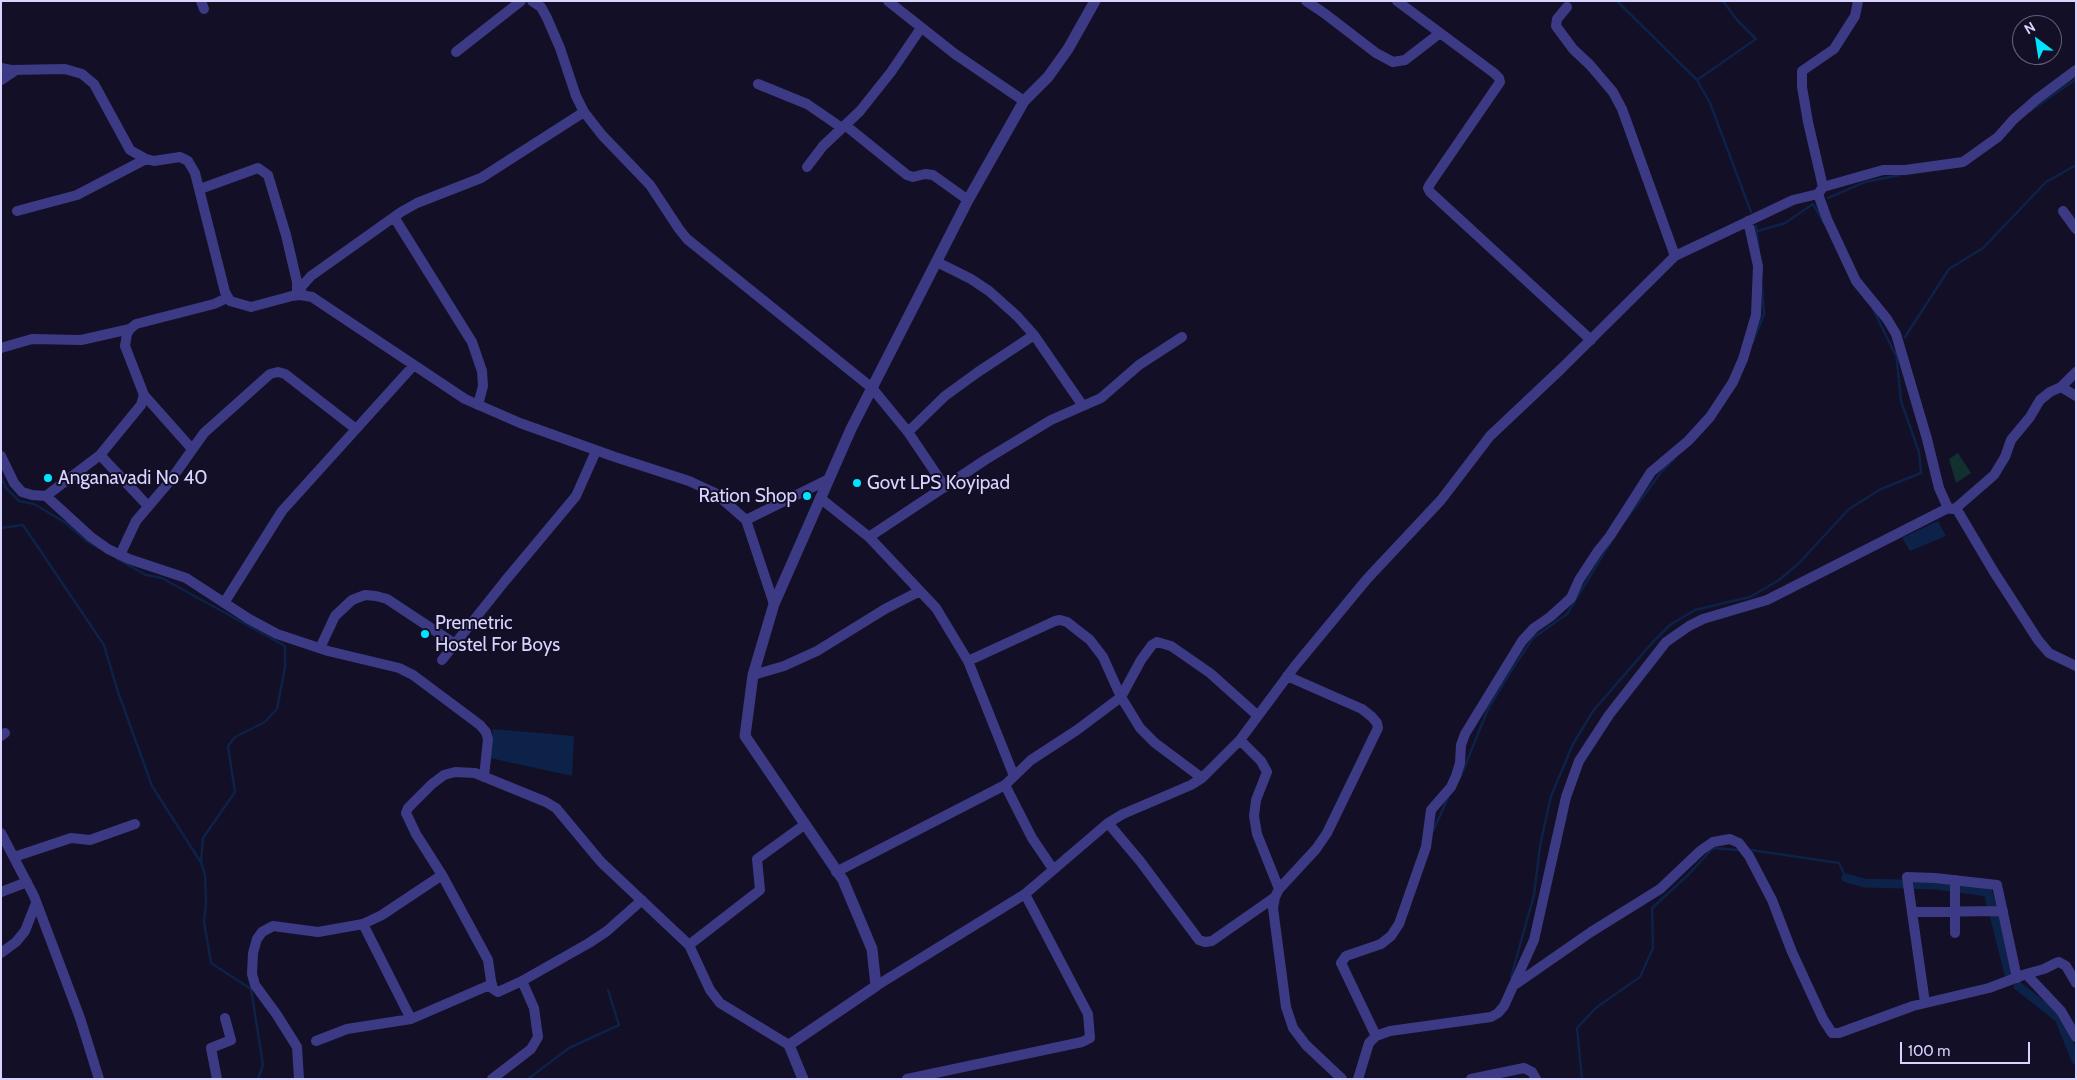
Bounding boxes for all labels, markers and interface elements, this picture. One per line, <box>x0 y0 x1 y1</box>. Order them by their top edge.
north arrow <box>2012 15 2062 65</box>
text: N <box>2021 18 2039 38</box>
place label: Anganavadi No 40 <box>58 467 208 489</box>
marker: Anganavadi No 40 <box>42 472 54 484</box>
place label: Govt LPS Koyipad <box>867 472 1010 494</box>
marker: Govt LPS Koyipad <box>851 477 863 489</box>
place label: Ration Shop <box>699 485 797 507</box>
marker: Ration Shop <box>801 490 813 502</box>
place label: Premetric Hostel For Boys <box>435 612 560 656</box>
marker: Premetric Hostel For Boys <box>419 628 431 640</box>
scale bar <box>1902 1032 2032 1064</box>
text: 100 m <box>1908 1042 1950 1060</box>

